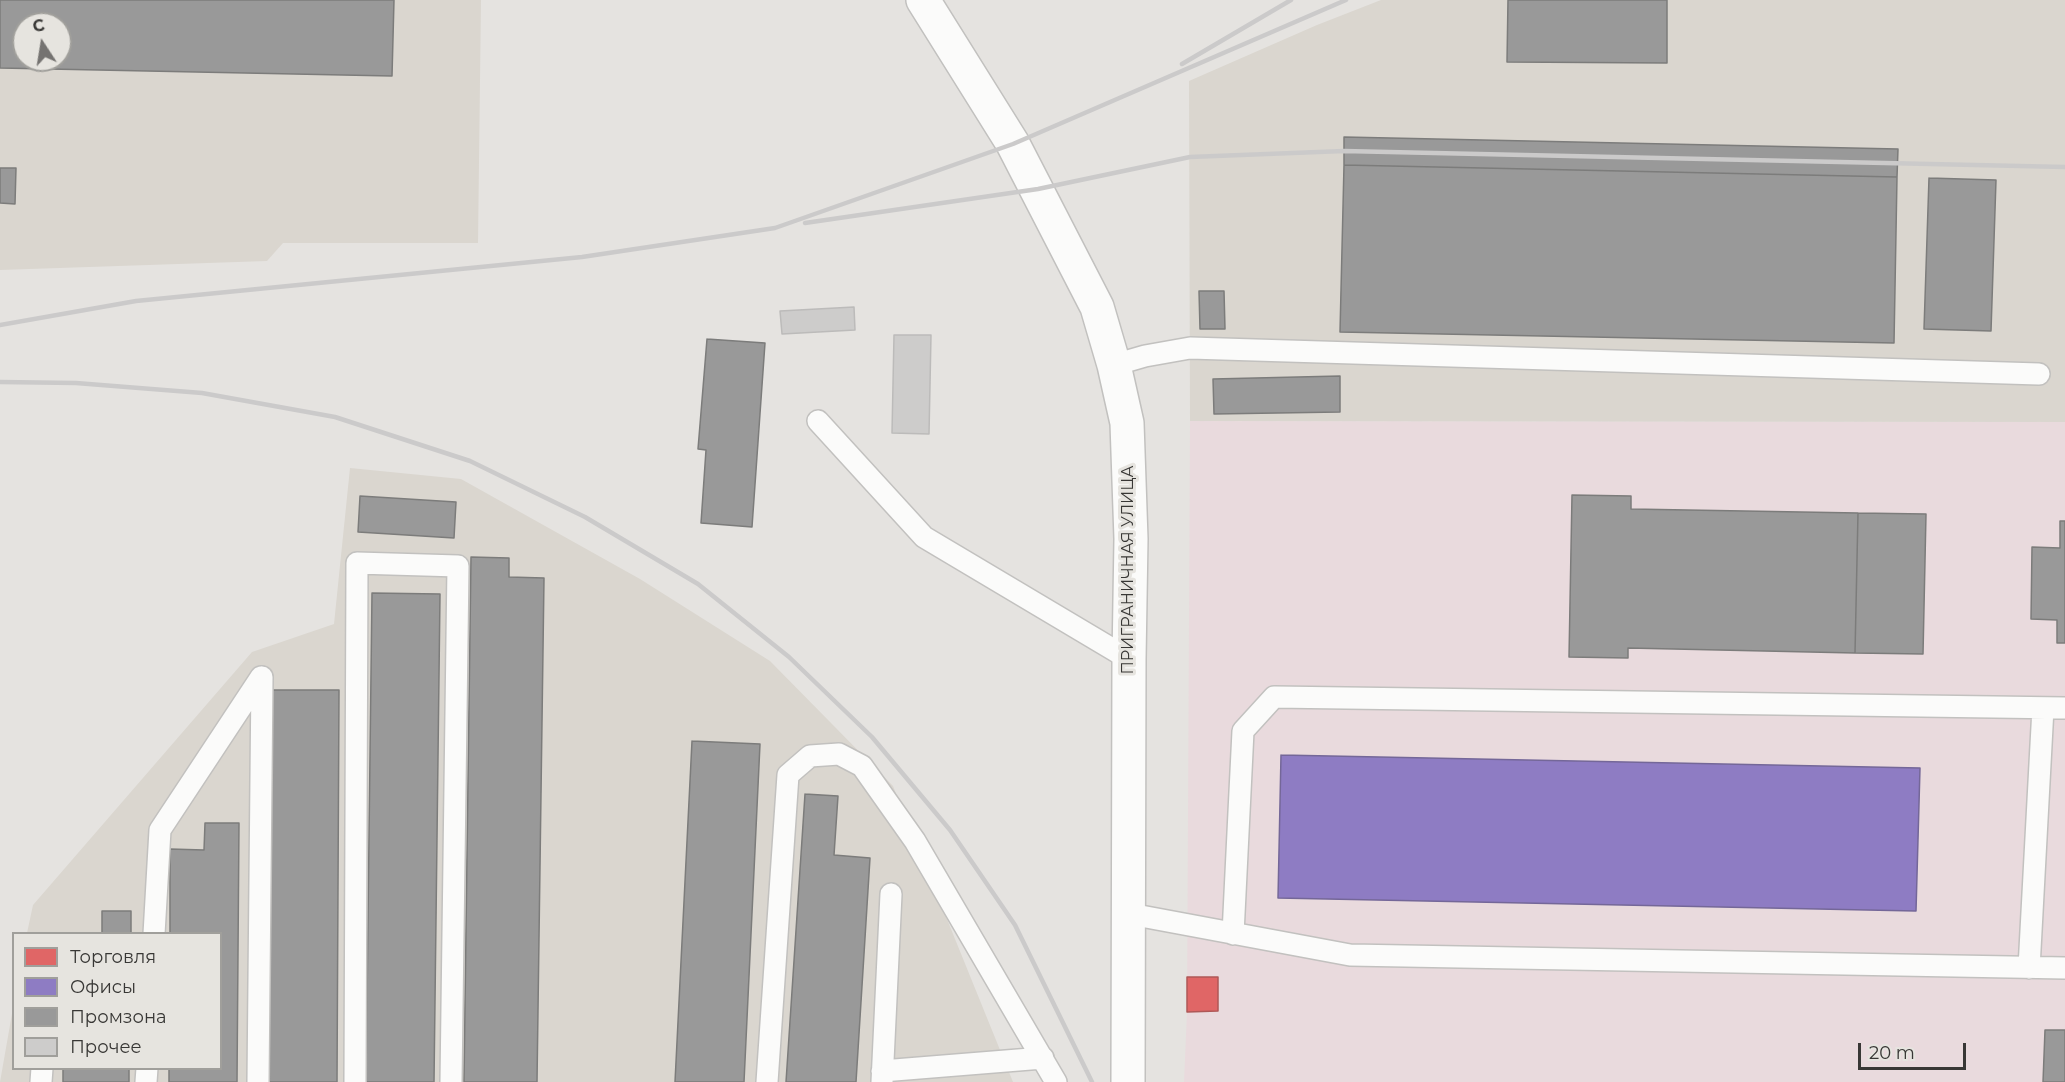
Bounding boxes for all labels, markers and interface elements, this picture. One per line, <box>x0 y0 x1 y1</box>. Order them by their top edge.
north arrow <box>12 12 72 72</box>
text: С <box>31 15 46 36</box>
street label: ПРИГРАНИЧНАЯ УЛИЦА <box>1118 466 1138 674</box>
legend <box>12 932 222 1070</box>
text: Торговля <box>70 946 156 968</box>
text: Офисы <box>70 976 136 998</box>
text: Промзона <box>70 1006 167 1028</box>
scale bar <box>1861 1031 1969 1069</box>
text: Прочее <box>70 1036 142 1058</box>
text: 20 m <box>1869 1042 1915 1064</box>

